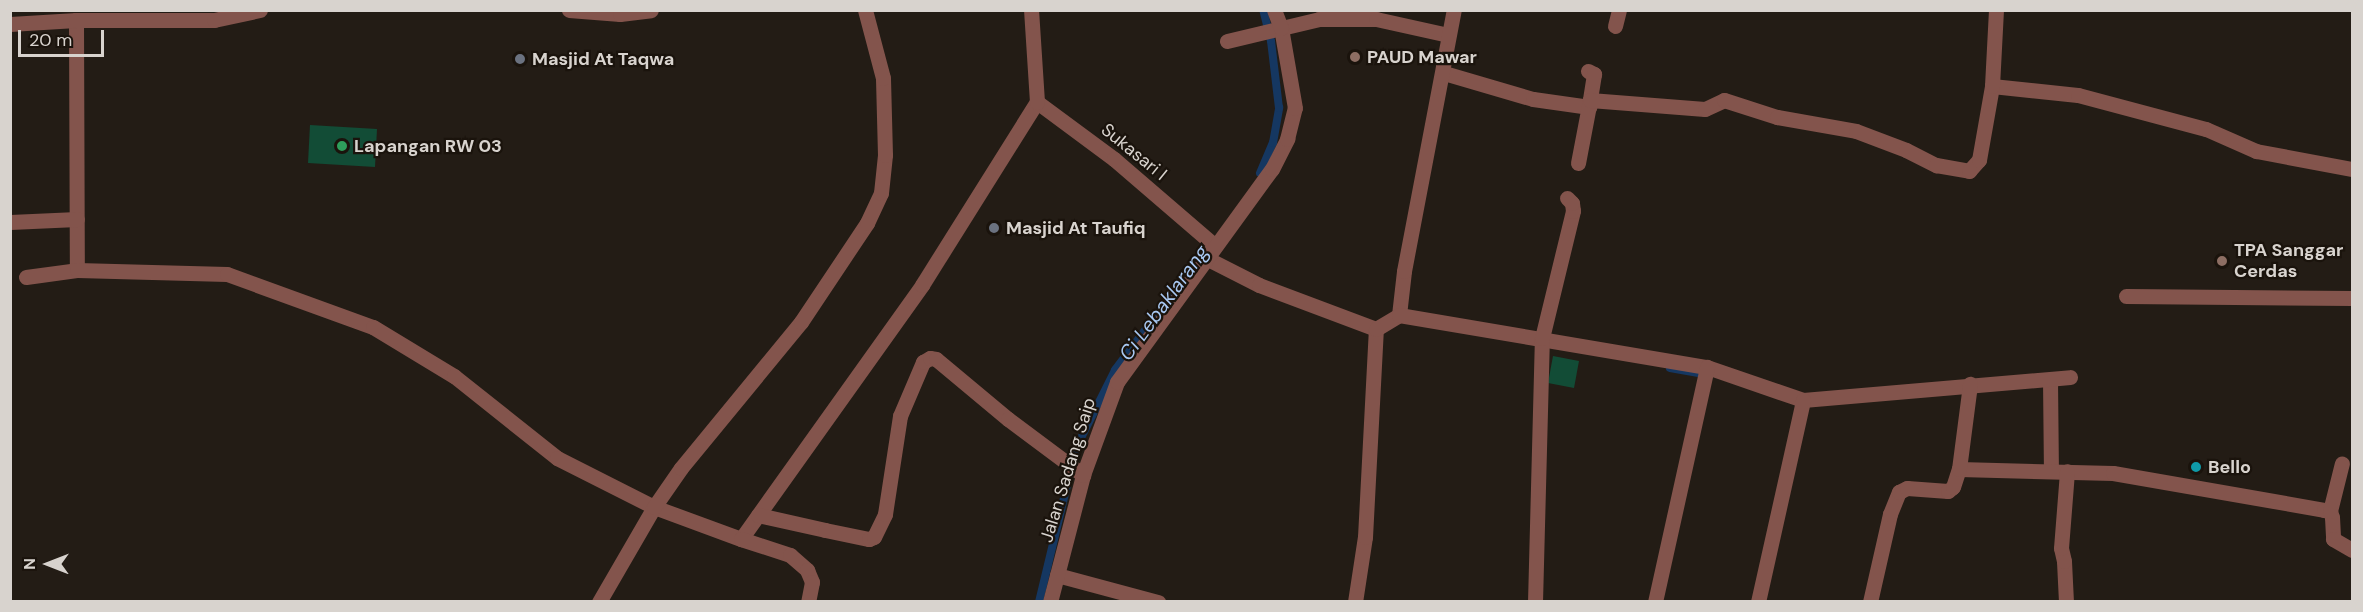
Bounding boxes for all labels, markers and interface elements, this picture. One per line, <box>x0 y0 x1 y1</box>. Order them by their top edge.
scale bar <box>21 18 106 56</box>
text: 20 m <box>29 28 72 52</box>
place label: PAUD Mawar <box>1367 46 1477 68</box>
place label: Masjid At Taqwa <box>532 48 674 70</box>
marker: PAUD Mawar <box>1348 50 1362 64</box>
marker: Masjid At Taqwa <box>513 52 527 66</box>
street label: Sukasari I <box>1097 119 1171 185</box>
place label: Lapangan RW 03 <box>354 135 502 157</box>
marker: Lapangan RW 03 <box>335 139 349 153</box>
place label: Masjid At Taufiq <box>1006 217 1145 239</box>
marker: Masjid At Taufiq <box>987 221 1001 235</box>
place label: TPA Sanggar Cerdas <box>2234 240 2343 282</box>
water label: Ci Lebaklarang <box>1114 241 1214 365</box>
marker: TPA Sanggar Cerdas <box>2215 254 2229 268</box>
street label: Jalan Sadang Saip <box>1036 395 1100 545</box>
place label: Bello <box>2208 456 2251 478</box>
marker: Bello <box>2189 460 2203 474</box>
north arrow <box>18 534 78 594</box>
text: N <box>19 558 40 570</box>

